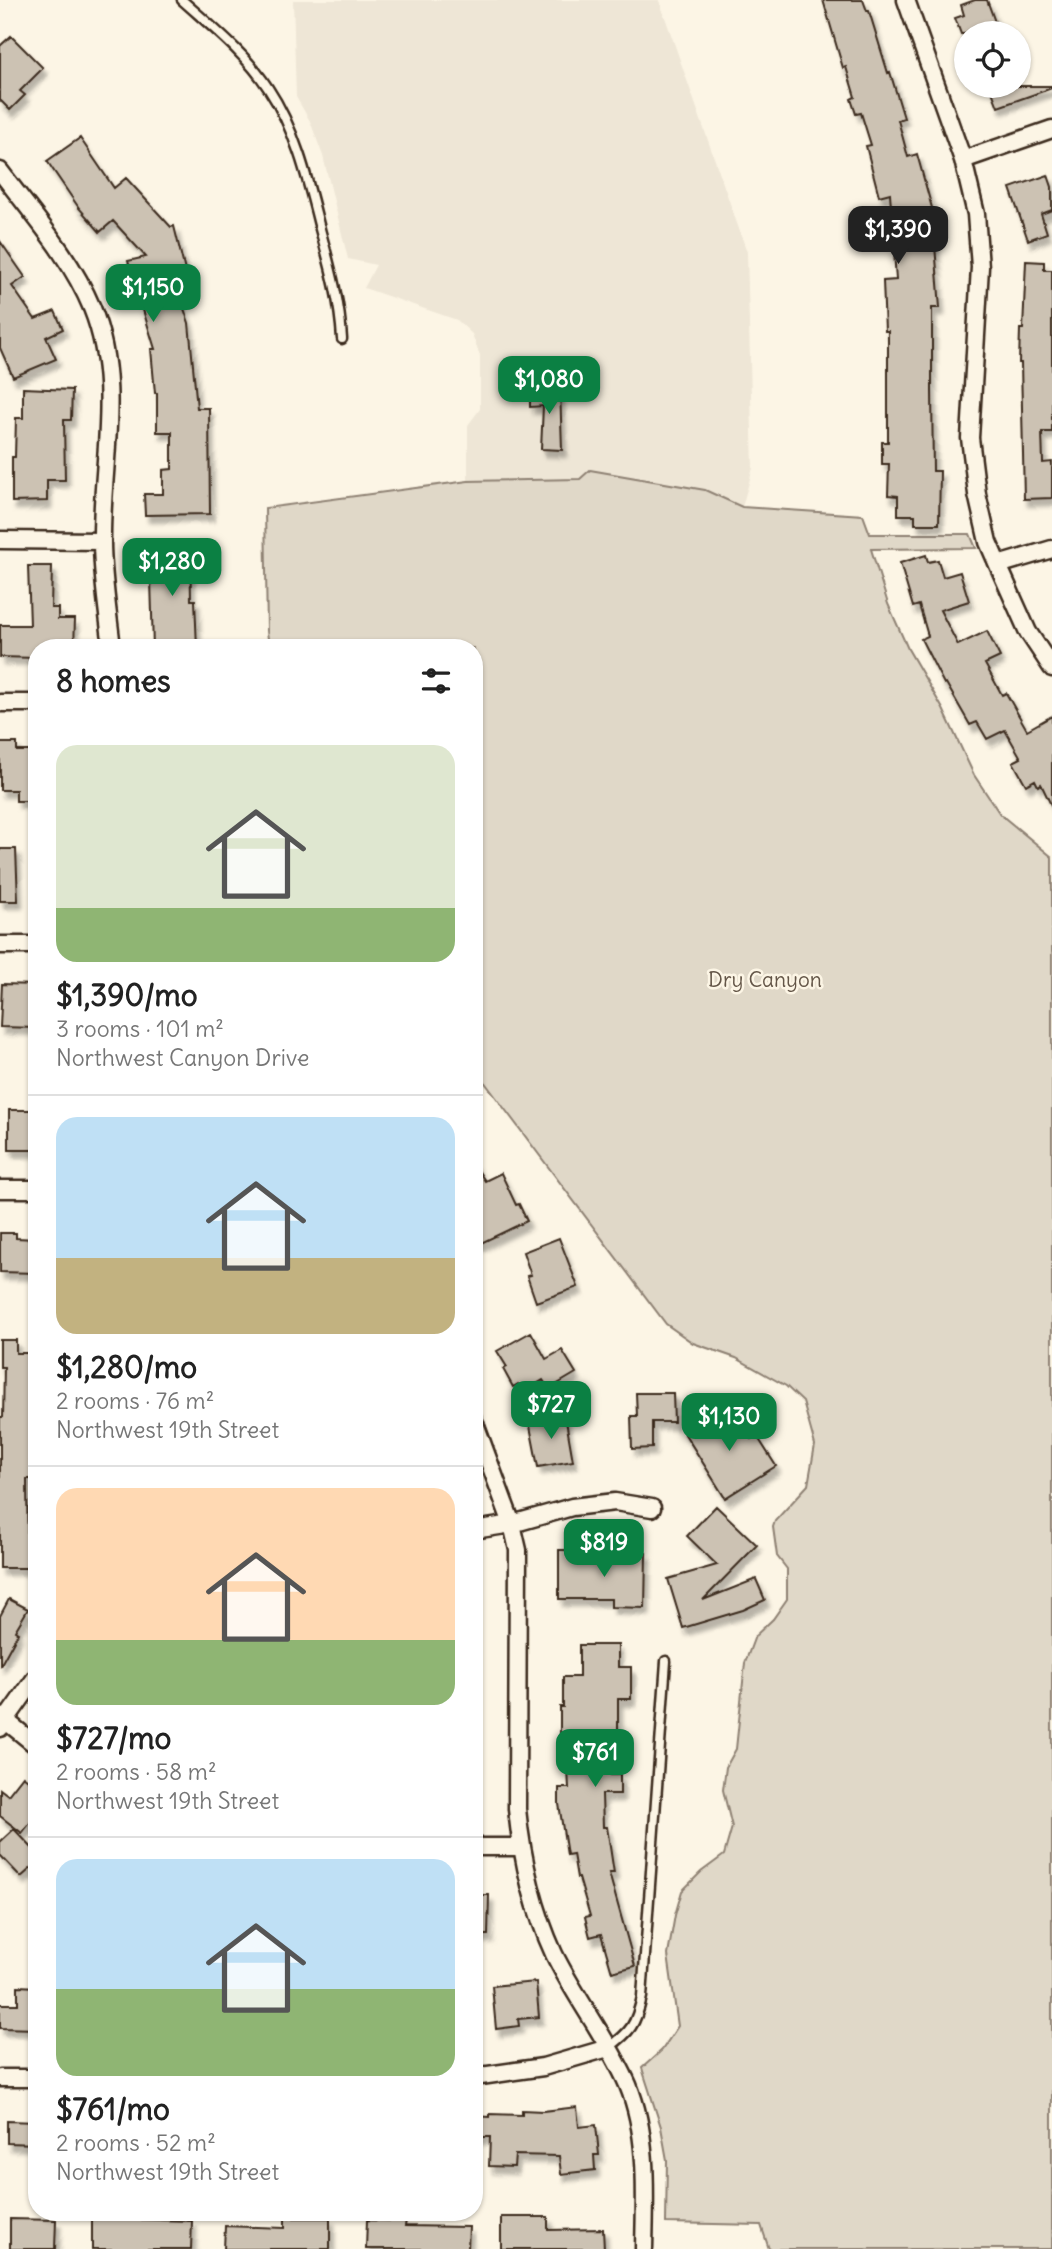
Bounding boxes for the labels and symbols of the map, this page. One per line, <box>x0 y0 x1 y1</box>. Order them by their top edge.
pin: $1,390 <box>841 206 955 266</box>
pin: $1,150 <box>96 264 210 324</box>
pin: $1,080 <box>492 356 606 416</box>
pin: $1,280 <box>115 538 229 598</box>
park label: Dry Canyon <box>708 966 822 993</box>
pin: $727 <box>510 1382 592 1441</box>
pin: $1,130 <box>672 1394 786 1453</box>
pin: $819 <box>563 1520 645 1579</box>
pin: $761 <box>554 1730 636 1789</box>

